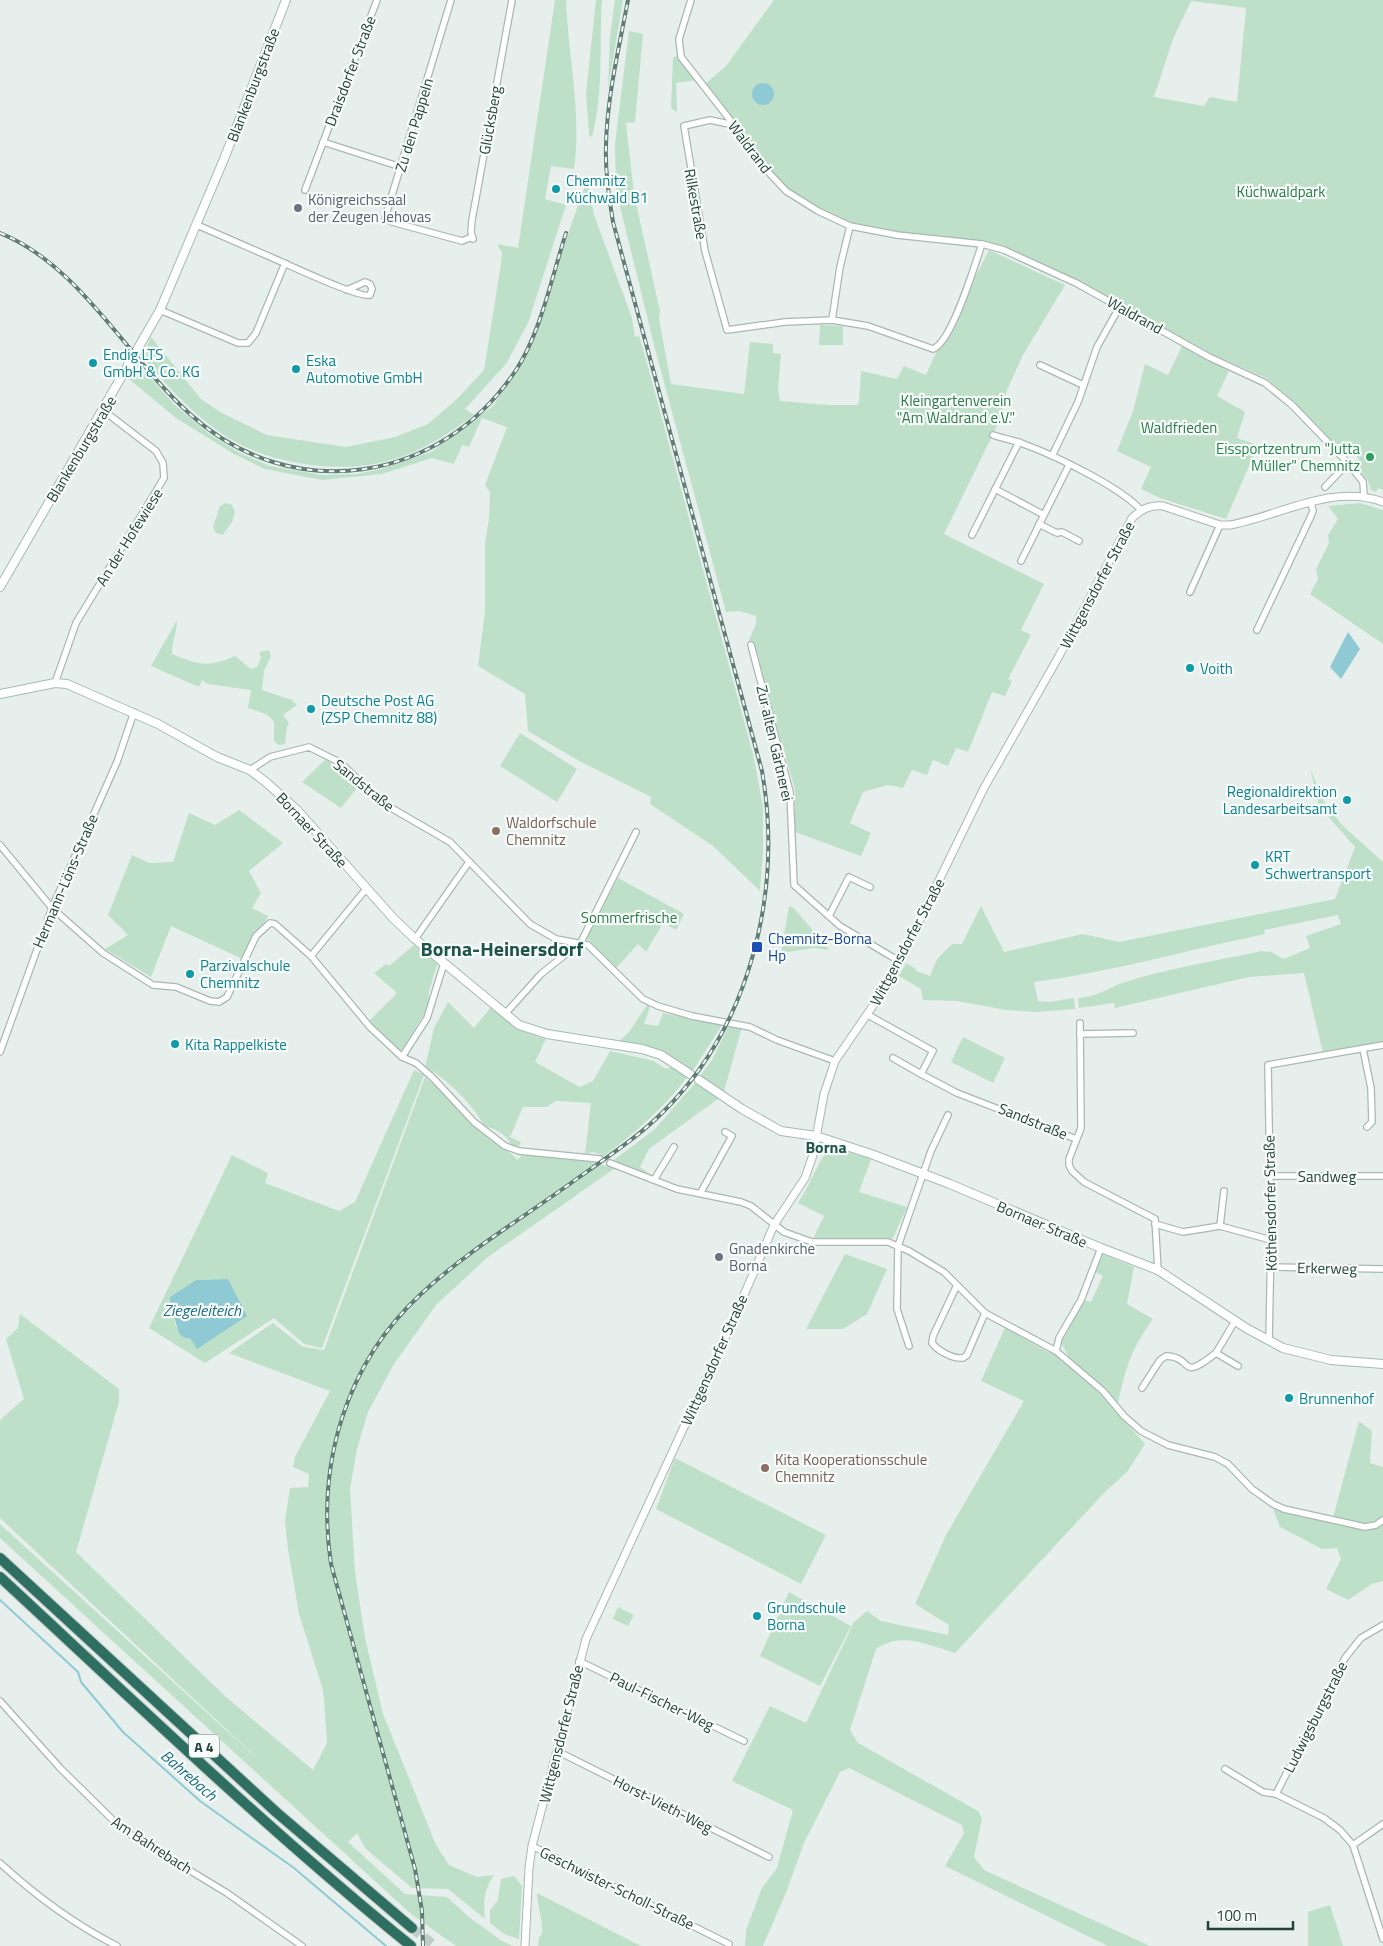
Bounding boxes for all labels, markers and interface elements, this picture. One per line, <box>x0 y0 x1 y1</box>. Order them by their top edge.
street label: Draisdorfer Straße <box>318 12 382 130</box>
street label: Blankenburgstraße <box>221 25 285 145</box>
street label: Zu den Pappeln <box>389 75 439 175</box>
street label: Glücksberg <box>473 83 507 156</box>
street label: Waldrand <box>723 116 777 178</box>
street label: Rilkestraße <box>678 167 714 241</box>
place label: Chemnitz Küchwald B1 <box>566 169 648 209</box>
park label: Küchwaldpark <box>1237 180 1325 203</box>
marker: Chemnitz Küchwald B1 <box>550 183 562 195</box>
place label: Königreichssaal der Zeugen Jehovas <box>308 188 431 228</box>
marker: Königreichssaal der Zeugen Jehovas <box>292 202 304 214</box>
street label: Waldrand <box>1103 290 1167 340</box>
place label: Endig LTS GmbH & Co. KG <box>103 343 200 383</box>
place label: Eska Automotive GmbH <box>306 349 423 389</box>
marker: Endig LTS GmbH & Co. KG <box>87 357 99 369</box>
marker: Eska Automotive GmbH <box>290 363 302 375</box>
park label: Kleingartenverein "Am Waldrand e.V." <box>897 389 1015 429</box>
street label: Blankenburgstraße <box>40 391 122 507</box>
park label: Waldfrieden <box>1141 416 1217 439</box>
place label: Eissportzentrum "Jutta Müller" Chemnitz <box>1216 437 1360 477</box>
marker: Eissportzentrum "Jutta Müller" Chemnitz <box>1364 451 1376 463</box>
street label: An der Hofewiese <box>90 484 168 590</box>
street label: Wittgensdorfer Straße <box>1054 517 1140 653</box>
place label: Voith <box>1200 657 1233 680</box>
marker: Voith <box>1184 662 1196 674</box>
street label: Zur alten Gärtnerei <box>750 683 800 803</box>
place label: Deutsche Post AG (ZSP Chemnitz 88) <box>321 689 437 729</box>
marker: Deutsche Post AG (ZSP Chemnitz 88) <box>305 703 317 715</box>
street label: Sandstraße <box>328 753 400 817</box>
place label: Regionaldirektion Landesarbeitsamt <box>1223 780 1338 820</box>
street label: Bornaer Straße <box>271 787 353 873</box>
marker: Regionaldirektion Landesarbeitsamt <box>1341 794 1353 806</box>
street label: Hermann-Löns-Straße <box>26 810 104 952</box>
place label: Waldorfschule Chemnitz <box>506 811 597 851</box>
marker: Waldorfschule Chemnitz <box>490 825 502 837</box>
place label: KRT Schwertransport <box>1265 845 1372 885</box>
marker: KRT Schwertransport <box>1249 859 1261 871</box>
street label: Wittgensdorfer Straße <box>864 874 950 1010</box>
park label: Sommerfrische <box>581 906 677 929</box>
place label: Chemnitz-Borna Hp <box>768 927 872 967</box>
district label: Borna-Heinersdorf <box>421 933 583 964</box>
marker: Chemnitz-Borna Hp <box>750 940 764 954</box>
place label: Parzivalschule Chemnitz <box>200 954 290 994</box>
marker: Parzivalschule Chemnitz <box>184 968 196 980</box>
place label: Kita Rappelkiste <box>185 1033 287 1056</box>
marker: Kita Rappelkiste <box>169 1038 181 1050</box>
street label: Sandstraße <box>995 1097 1071 1145</box>
district label: Borna <box>805 1135 847 1159</box>
street label: Köthensdorfer Straße <box>1257 1135 1283 1271</box>
street label: Sandweg <box>1298 1165 1356 1188</box>
street label: Bornaer Straße <box>993 1195 1091 1253</box>
place label: Gnadenkirche Borna <box>729 1237 815 1277</box>
marker: Gnadenkirche Borna <box>713 1251 725 1263</box>
street label: Erkerweg <box>1297 1256 1357 1280</box>
street label: Wittgensdorfer Straße <box>675 1291 753 1429</box>
water label: Ziegeleiteich <box>163 1298 242 1322</box>
place label: Brunnenhof <box>1299 1387 1374 1410</box>
marker: Brunnenhof <box>1283 1392 1295 1404</box>
place label: Kita Kooperationsschule Chemnitz <box>775 1448 927 1488</box>
marker: Kita Kooperationsschule Chemnitz <box>759 1462 771 1474</box>
place label: Grundschule Borna <box>767 1596 846 1636</box>
marker: Grundschule Borna <box>751 1610 763 1622</box>
street label: Ludwigsburgstraße <box>1277 1657 1353 1777</box>
street label: Wittgensdorfer Straße <box>533 1663 589 1805</box>
street label: Paul-Fischer-Weg <box>606 1666 718 1736</box>
road number: A 4 <box>189 1734 219 1758</box>
water label: Bahrebach <box>156 1744 223 1807</box>
street label: Horst-Vieth-Weg <box>609 1769 717 1839</box>
street label: Am Bahrebach <box>107 1810 197 1880</box>
street label: Geschwister-Scholl-Straße <box>536 1841 698 1935</box>
scale bar <box>1208 1898 1293 1930</box>
text: 100 m <box>1216 1904 1257 1927</box>

